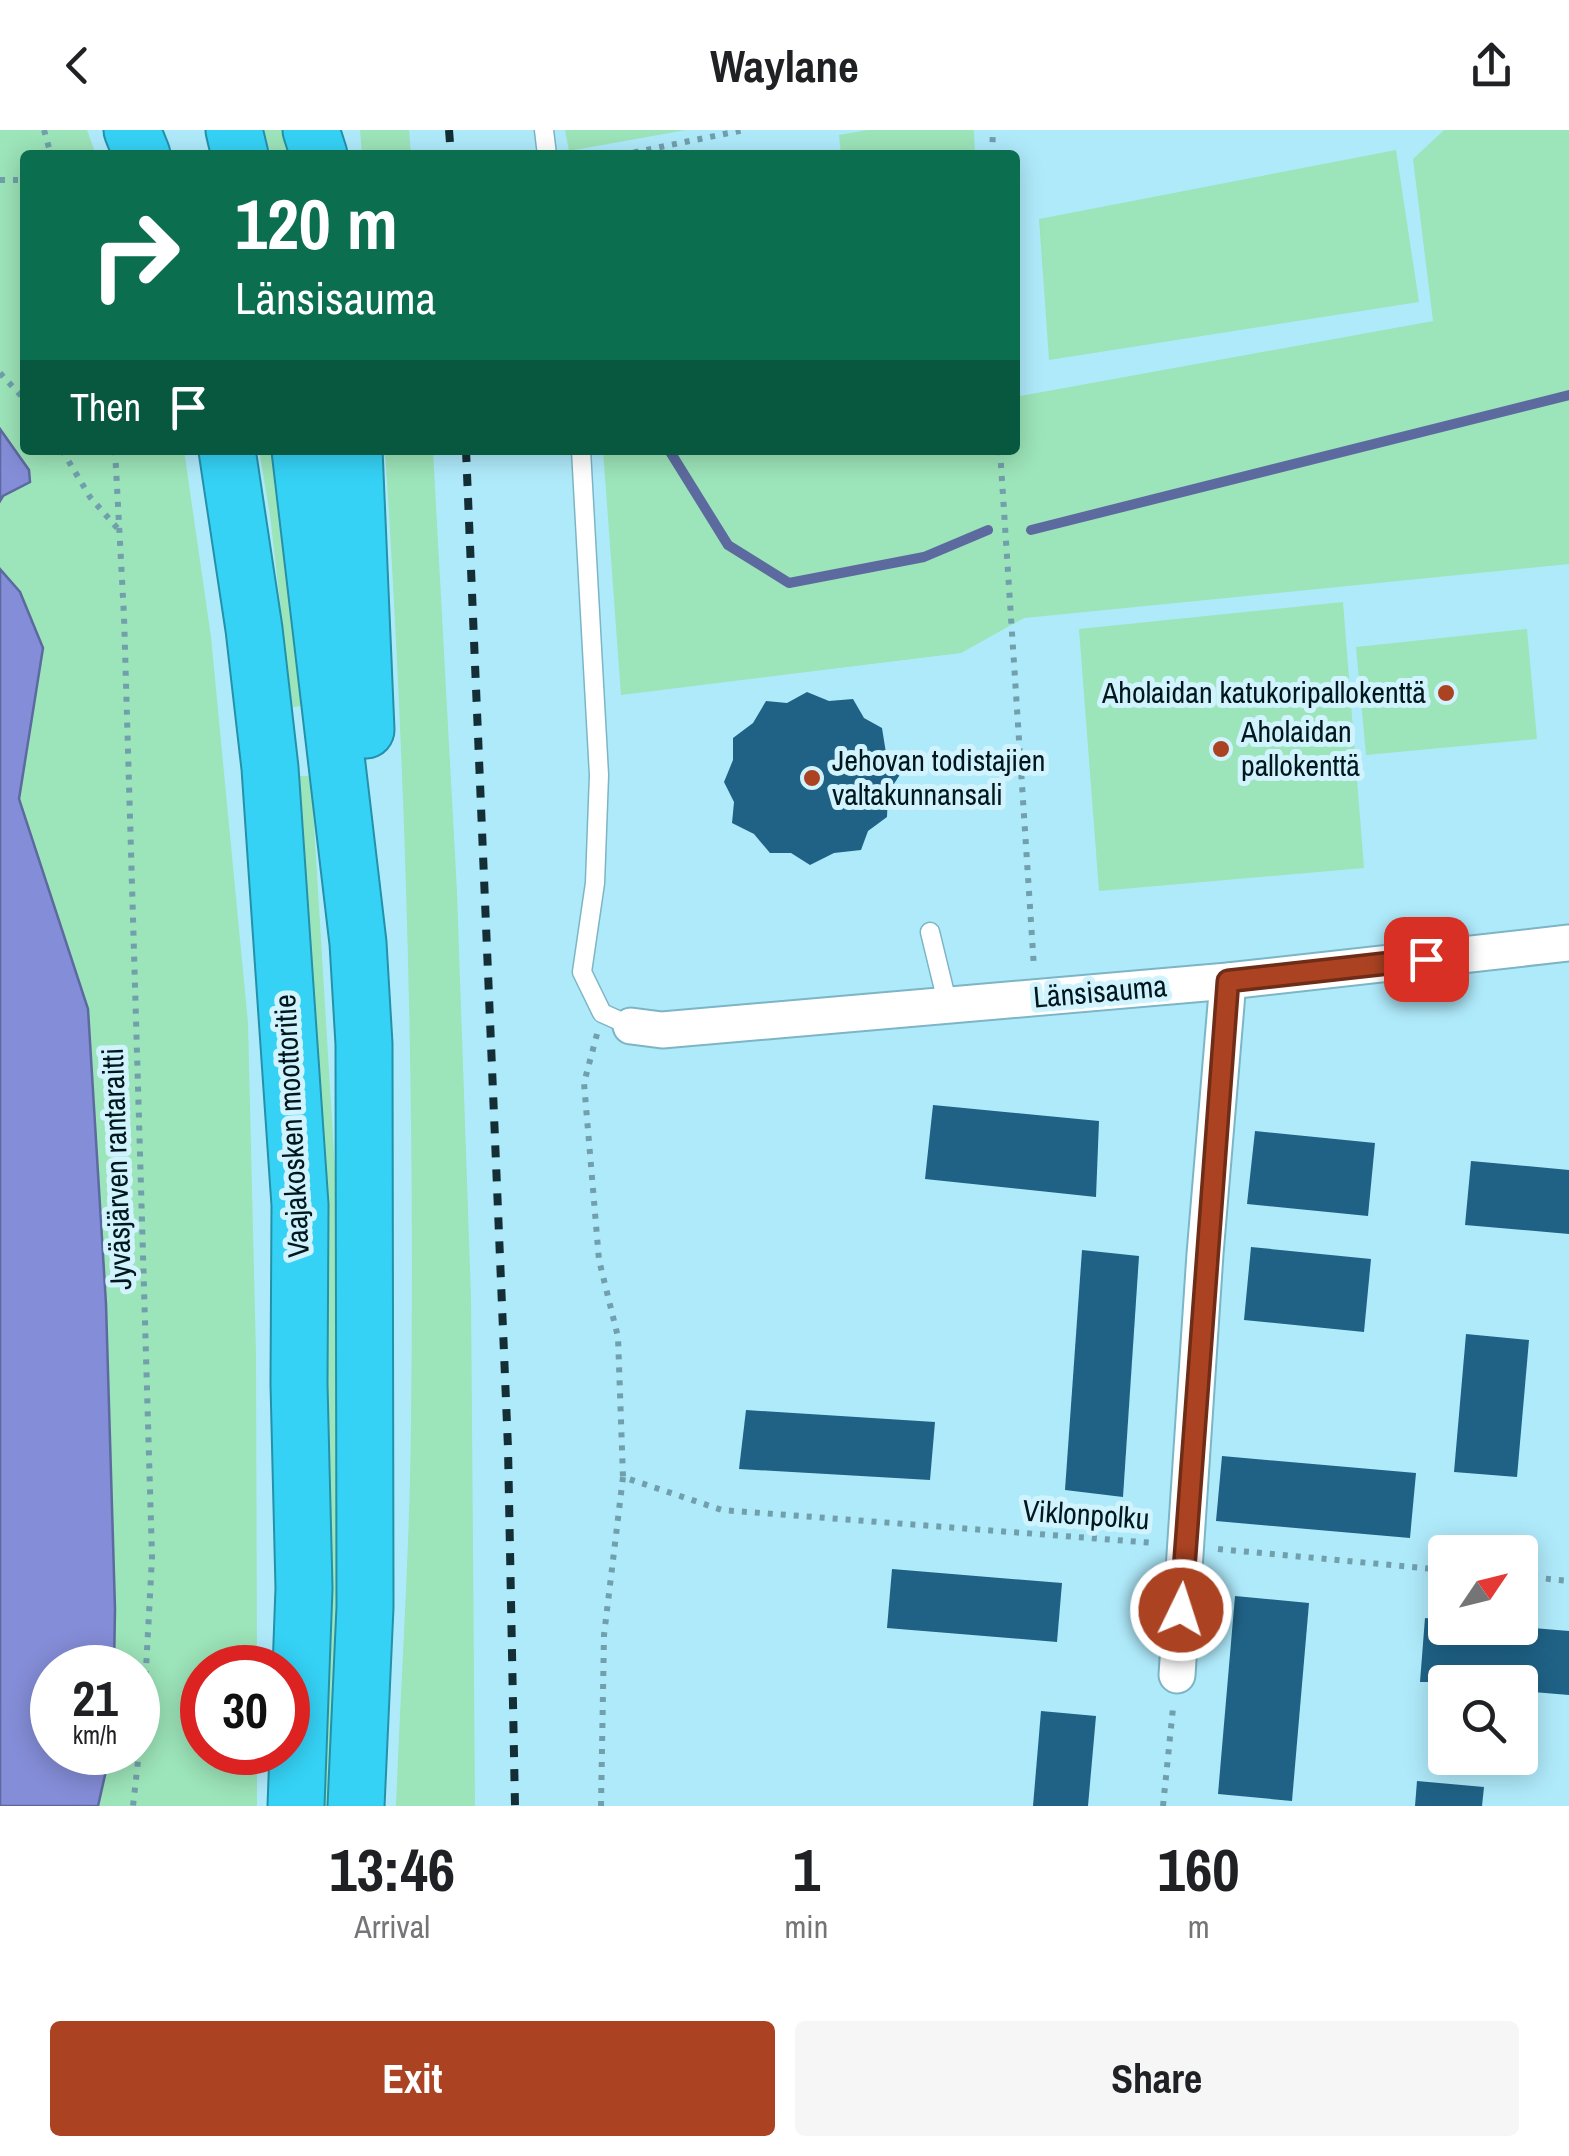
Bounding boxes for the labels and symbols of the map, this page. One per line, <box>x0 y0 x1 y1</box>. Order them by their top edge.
place label: Aholaidan katukoripallokenttä <box>1101 672 1426 712</box>
marker: Aholaidan katukoripallokenttä <box>1435 682 1457 704</box>
place label: Aholaidan pallokenttä <box>1240 711 1360 785</box>
marker: Aholaidan pallokenttä <box>1210 738 1232 760</box>
place label: Jehovan todistajien valtakunnansali <box>832 740 1045 814</box>
marker: Jehovan todistajien valtakunnansali <box>801 767 823 789</box>
pin <box>1384 917 1469 1002</box>
street label: Länsisauma <box>1031 965 1169 1017</box>
street label: Vaajakosken moottoritie <box>264 993 318 1259</box>
street label: Jyväsjärven rantaraitti <box>92 1047 140 1291</box>
street label: Viklonpolku <box>1021 1490 1151 1538</box>
north arrow <box>1428 1535 1538 1645</box>
position arrow <box>1129 1558 1233 1662</box>
speed limit sign: 30 <box>180 1645 310 1775</box>

